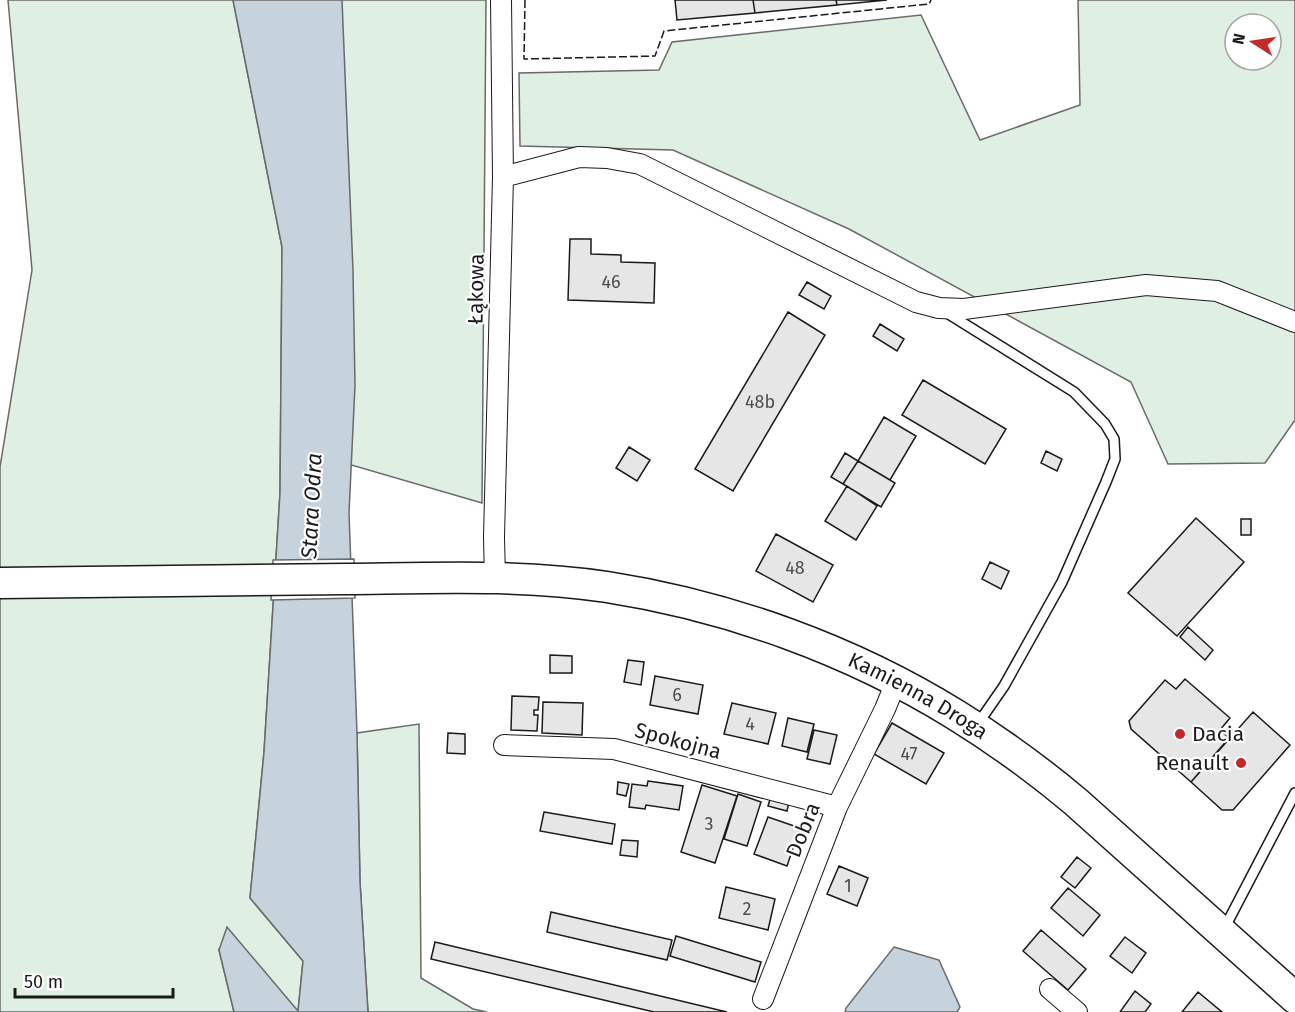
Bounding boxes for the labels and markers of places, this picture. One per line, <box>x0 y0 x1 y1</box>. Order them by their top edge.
place label: Dacia <box>1192 721 1244 747</box>
marker: Dacia <box>1173 727 1187 741</box>
place label: Renault <box>1155 750 1229 776</box>
marker: Renault <box>1234 756 1248 770</box>

